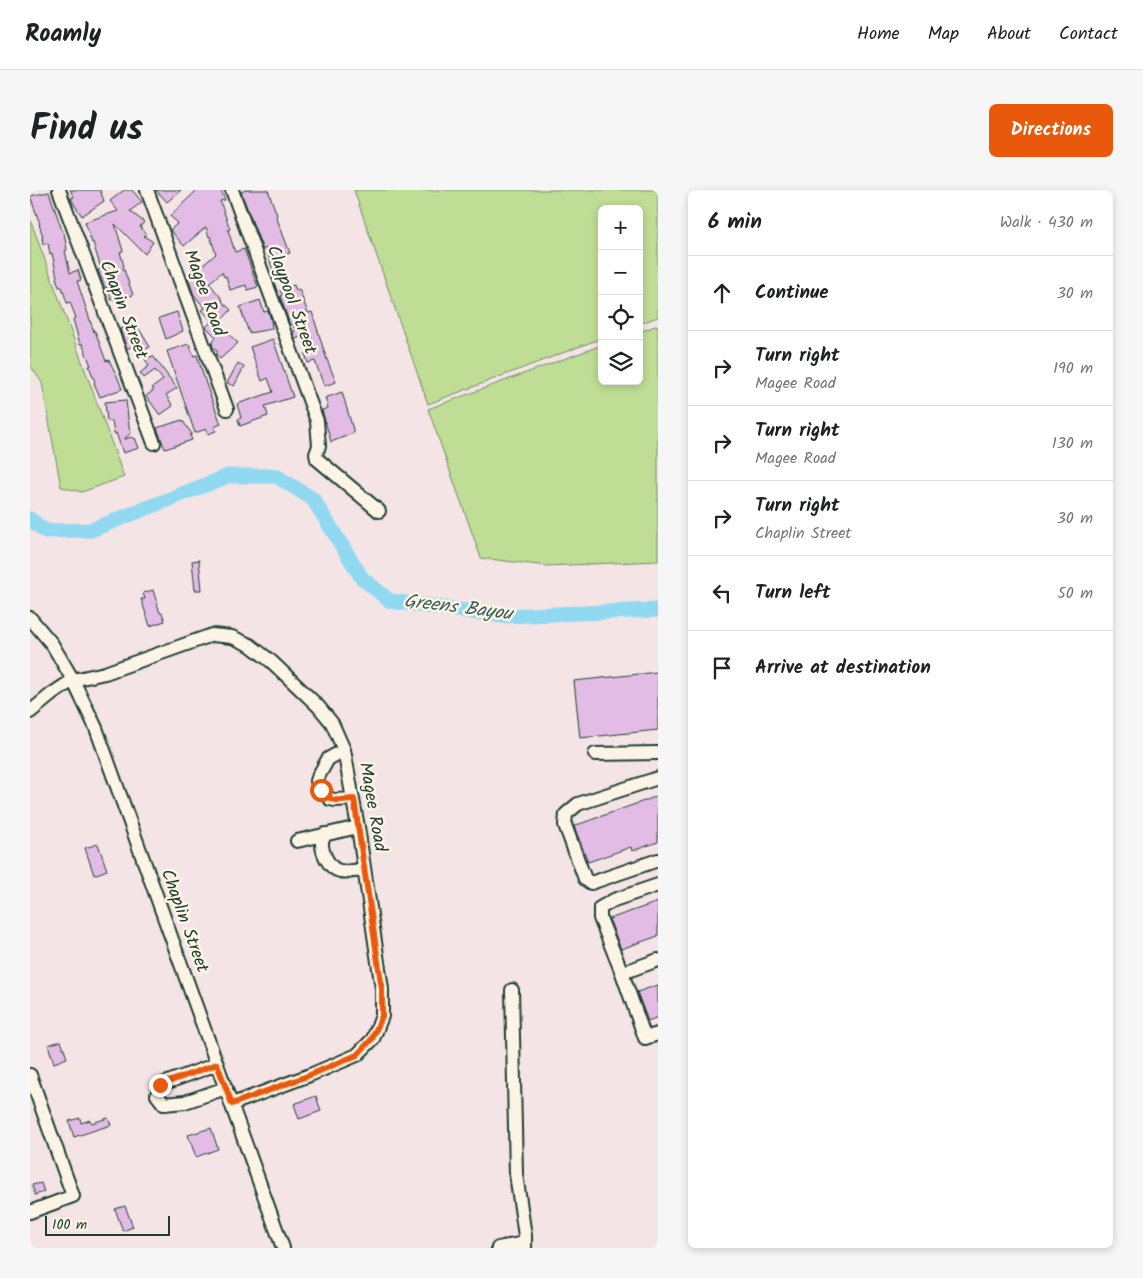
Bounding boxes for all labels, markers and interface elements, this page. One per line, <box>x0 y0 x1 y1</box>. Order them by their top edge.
text: Roamly <box>25 15 101 54</box>
text: Home <box>857 20 900 49</box>
text: Map <box>928 20 959 49</box>
text: About <box>987 20 1031 49</box>
text: Contact <box>1059 20 1118 49</box>
text: Find us <box>30 102 143 158</box>
button: Directions <box>989 104 1113 157</box>
map controls <box>598 205 643 385</box>
button: + <box>598 205 643 250</box>
text: 6 min <box>708 206 762 239</box>
text: Walk · 430 m <box>1000 210 1093 235</box>
street label: Claypool Street <box>258 241 325 360</box>
street label: Magee Road <box>175 245 233 342</box>
button: − <box>598 250 643 295</box>
street label: Chapin Street <box>91 256 156 365</box>
text: Continue <box>755 278 828 308</box>
icon: ahead <box>708 279 736 307</box>
text: 30 m <box>1057 281 1093 306</box>
button: locate <box>598 295 643 340</box>
button: layers <box>598 340 643 385</box>
text: Turn right <box>755 341 840 371</box>
icon: right <box>708 354 736 382</box>
text: 190 m <box>1053 356 1093 381</box>
text: Magee Road <box>755 371 836 396</box>
text: Turn right <box>755 416 840 446</box>
icon: right <box>708 429 736 457</box>
text: 130 m <box>1052 431 1093 456</box>
text: Magee Road <box>755 446 836 471</box>
text: Turn right <box>755 491 840 521</box>
icon: right <box>708 504 736 532</box>
text: 30 m <box>1057 506 1093 531</box>
text: Chaplin Street <box>755 521 852 546</box>
text: Turn left <box>755 578 830 608</box>
icon: left <box>708 579 736 607</box>
text: 50 m <box>1057 581 1093 606</box>
water label: Greens Bayou <box>402 586 516 630</box>
text: Arrive at destination <box>755 653 931 683</box>
icon: arrive <box>708 654 736 682</box>
street label: Magee Road <box>350 760 394 855</box>
route start <box>310 779 333 802</box>
street label: Chaplin Street <box>152 865 217 978</box>
route end <box>149 1074 172 1097</box>
scale bar <box>45 1213 170 1236</box>
text: 100 m <box>52 1214 87 1236</box>

